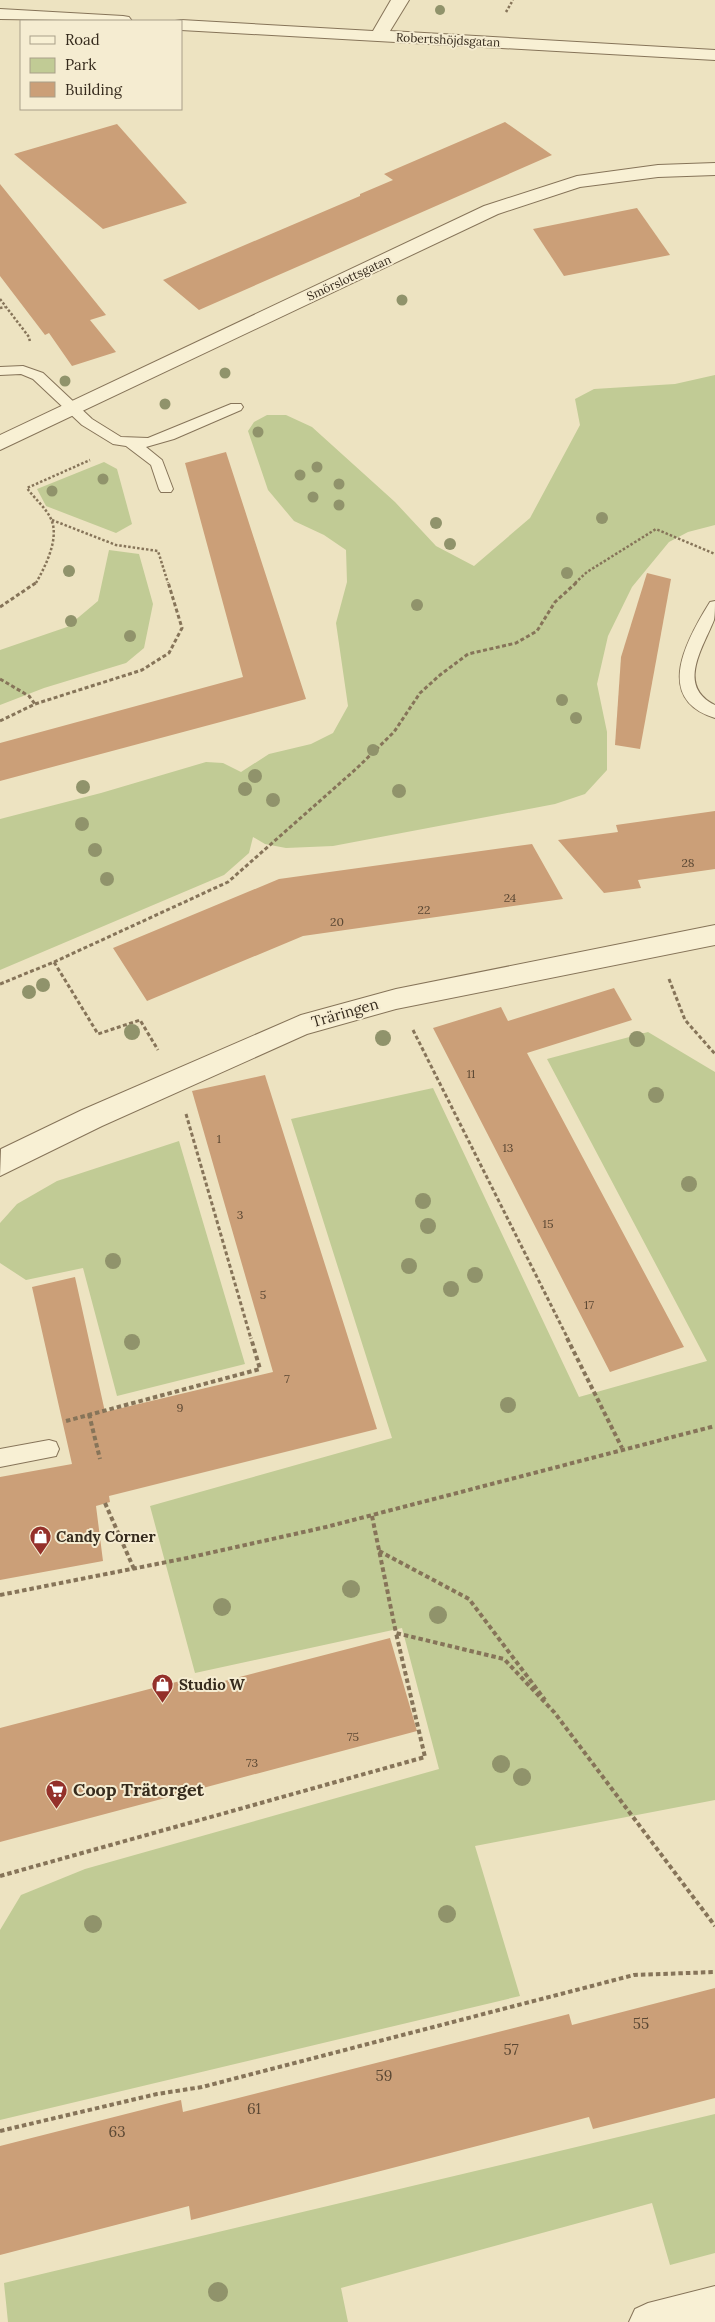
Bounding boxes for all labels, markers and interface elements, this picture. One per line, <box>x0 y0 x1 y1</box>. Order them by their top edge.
legend <box>20 20 182 110</box>
street label: Robertshöjdsgatan <box>396 29 501 50</box>
text: Road <box>65 30 100 49</box>
text: Park <box>65 55 96 74</box>
text: Building <box>65 80 123 99</box>
street label: Smörslottsgatan <box>304 251 393 304</box>
house number: 28 <box>681 855 695 870</box>
house number: 24 <box>504 890 517 905</box>
house number: 22 <box>418 902 430 917</box>
house number: 20 <box>330 914 344 929</box>
street label: Träringen <box>309 994 381 1031</box>
house number: 11 <box>467 1066 475 1081</box>
house number: 1 <box>217 1131 221 1146</box>
house number: 13 <box>502 1140 514 1155</box>
house number: 3 <box>237 1207 244 1222</box>
house number: 15 <box>543 1216 553 1231</box>
house number: 5 <box>260 1287 266 1302</box>
house number: 17 <box>584 1297 594 1312</box>
house number: 7 <box>284 1371 290 1386</box>
house number: 9 <box>177 1400 184 1415</box>
shop icon: Candy Corner <box>28 1525 52 1556</box>
place label: Candy Corner <box>56 1527 156 1546</box>
shop icon: Studio W <box>151 1673 175 1704</box>
place label: Studio W <box>179 1675 246 1694</box>
house number: 75 <box>347 1729 359 1744</box>
house number: 73 <box>246 1755 258 1770</box>
supermarket icon: Coop Trätorget <box>45 1778 69 1809</box>
place label: Coop Trätorget <box>73 1778 205 1801</box>
house number: 55 <box>633 2014 649 2033</box>
house number: 57 <box>503 2040 519 2059</box>
house number: 59 <box>376 2066 392 2085</box>
house number: 61 <box>247 2099 261 2118</box>
house number: 63 <box>108 2122 126 2141</box>

